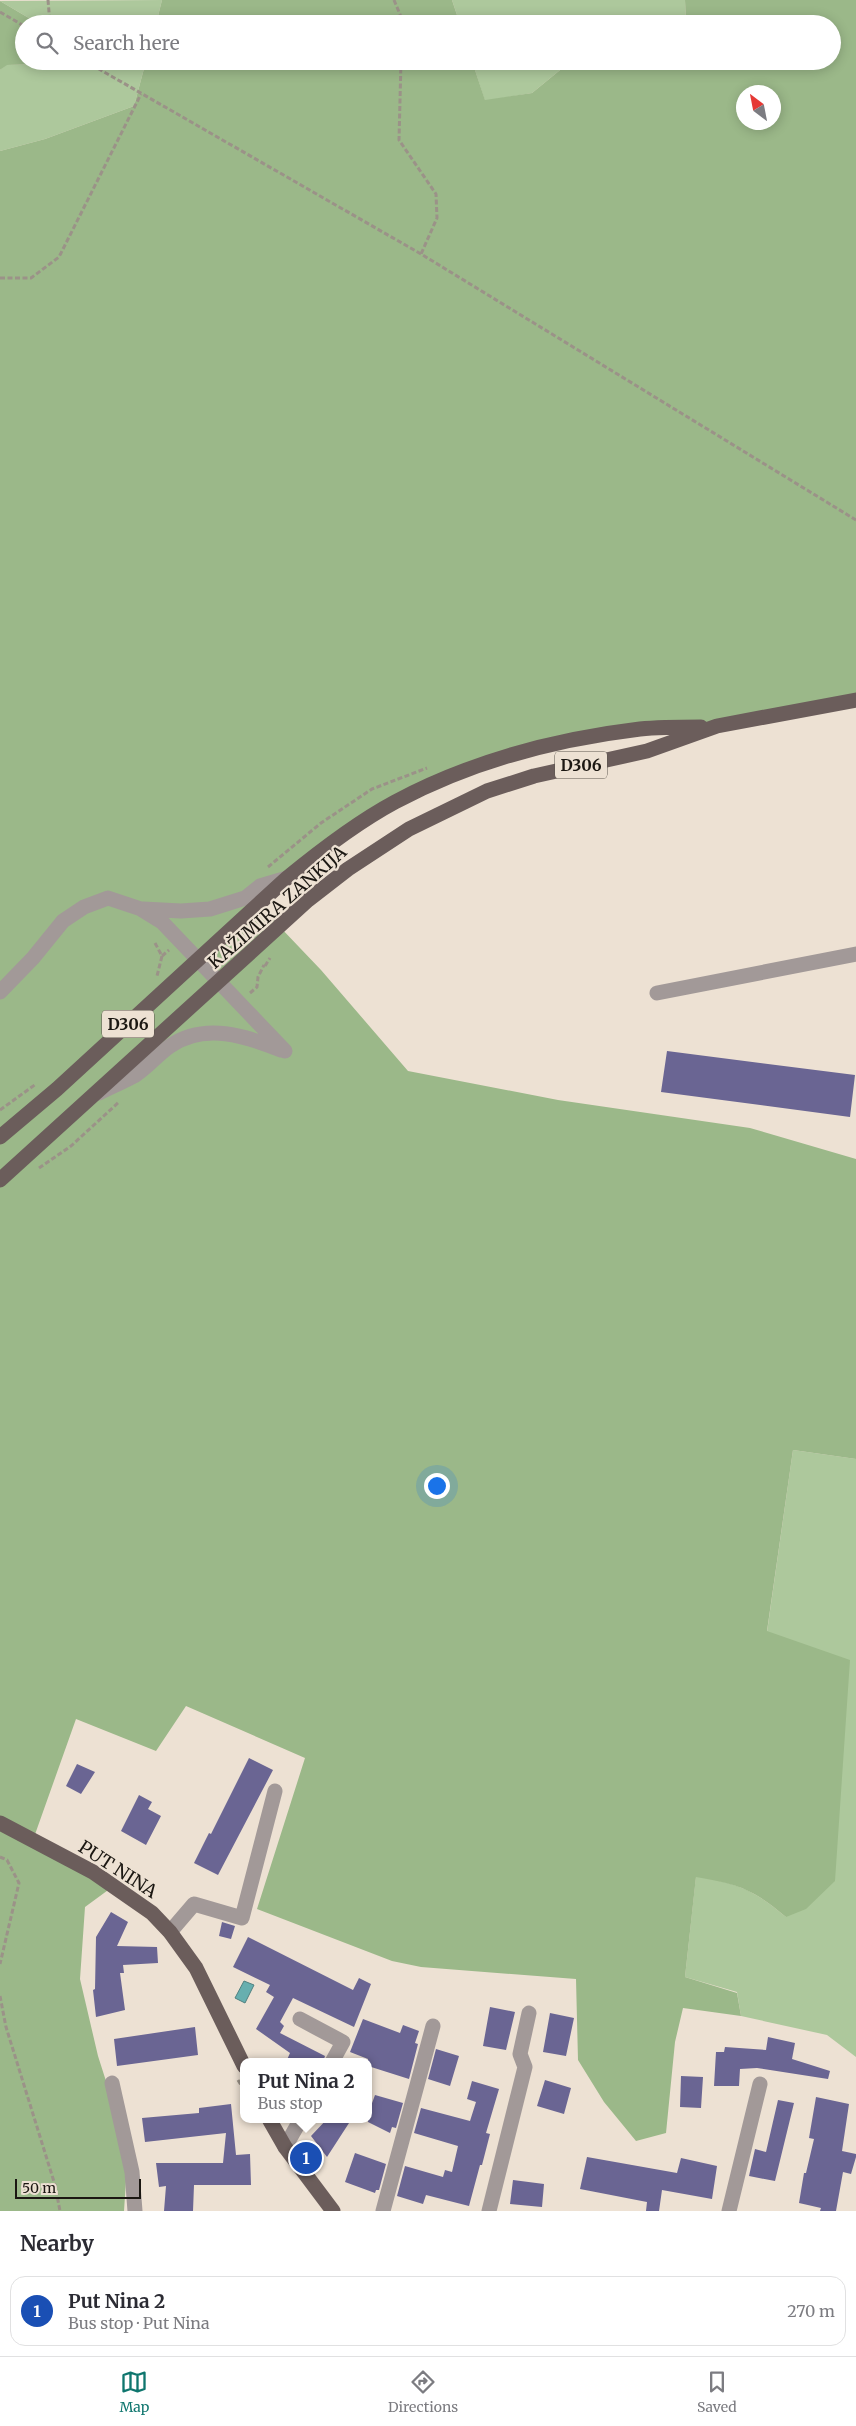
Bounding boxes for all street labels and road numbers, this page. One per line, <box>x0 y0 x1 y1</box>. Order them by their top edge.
road number: D306 <box>555 752 607 778</box>
street label: KAŽIMIRA ZANKIJA <box>203 840 351 974</box>
road number: D306 <box>102 1011 154 1038</box>
street label: PUT NINA <box>74 1835 162 1903</box>

